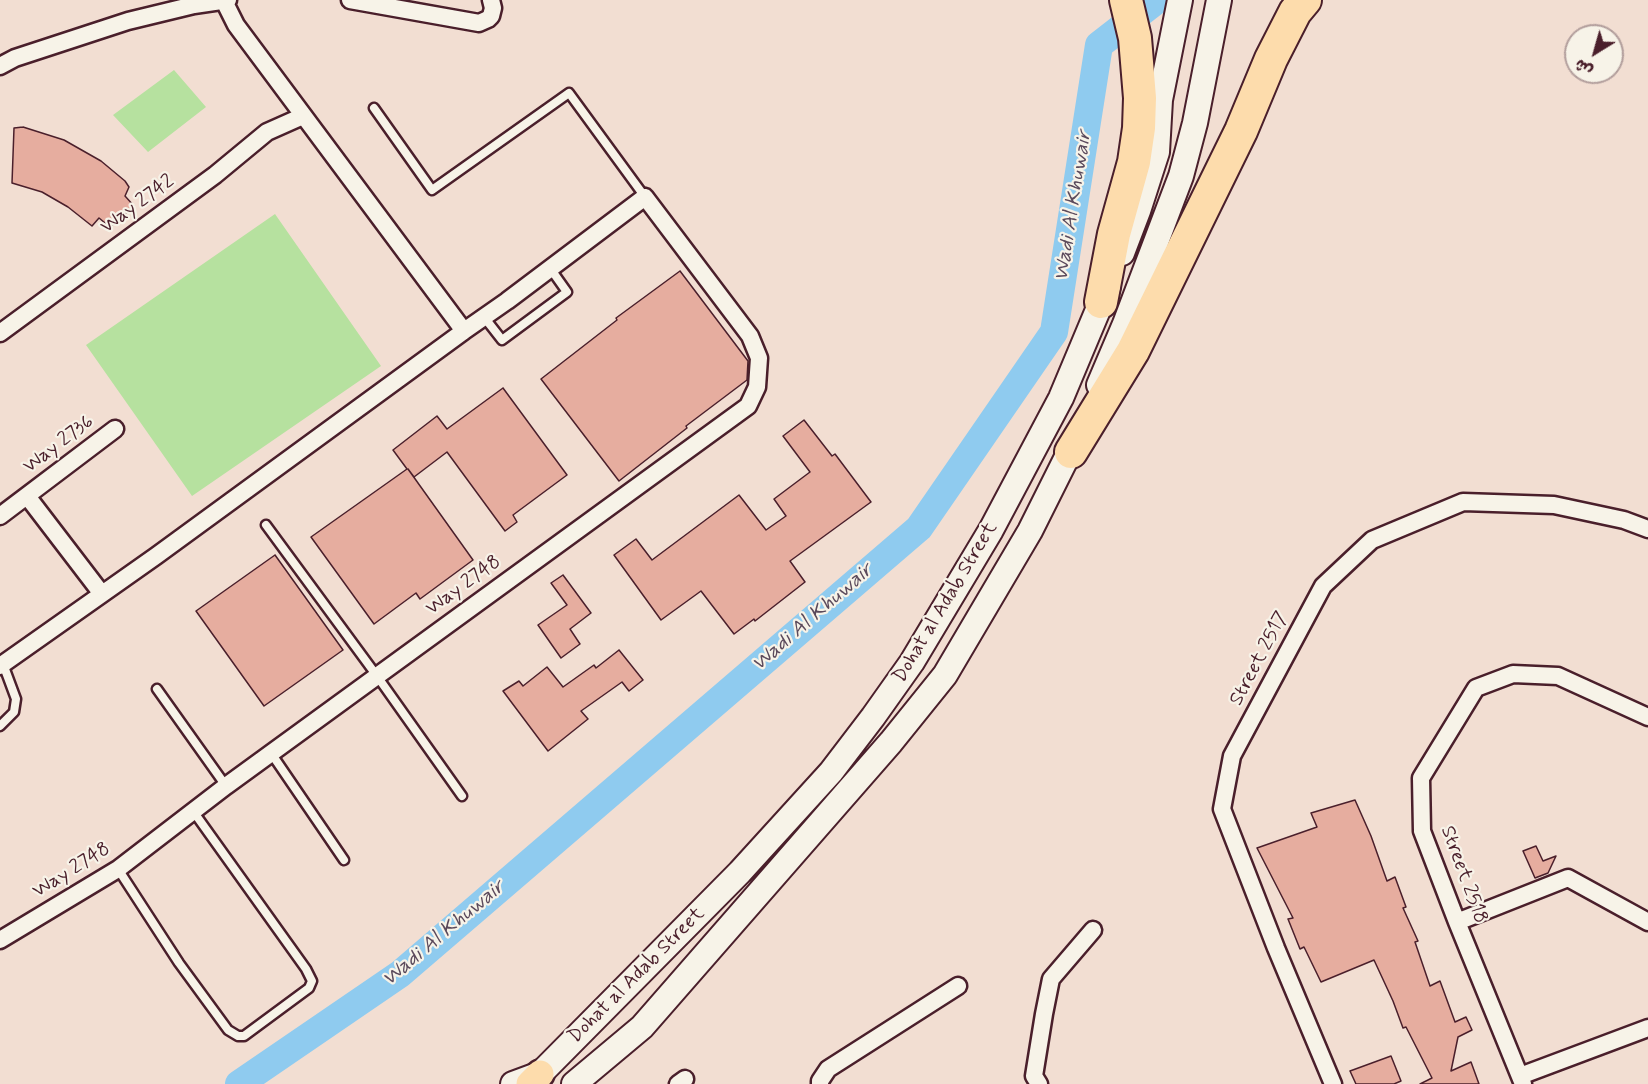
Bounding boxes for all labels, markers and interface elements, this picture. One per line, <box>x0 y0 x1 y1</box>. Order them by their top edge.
north arrow <box>1564 24 1624 84</box>
text: ش <box>1571 53 1597 81</box>
water label: Wadi Al Khuwair <box>1050 129 1098 283</box>
street label: Way 2742 <box>96 170 180 240</box>
street label: Way 2736 <box>19 411 99 479</box>
street label: Dohat al Adab Street <box>889 518 1003 688</box>
street label: Way 2748 <box>422 551 506 621</box>
water label: Wadi Al Khuwair <box>747 559 879 677</box>
street label: Street 2517 <box>1225 608 1295 710</box>
street label: Street 2518 <box>1434 823 1492 927</box>
street label: Way 2748 <box>29 838 115 904</box>
water label: Wadi Al Khuwair <box>378 876 510 992</box>
street label: Dohat al Adab Street <box>564 903 710 1049</box>

